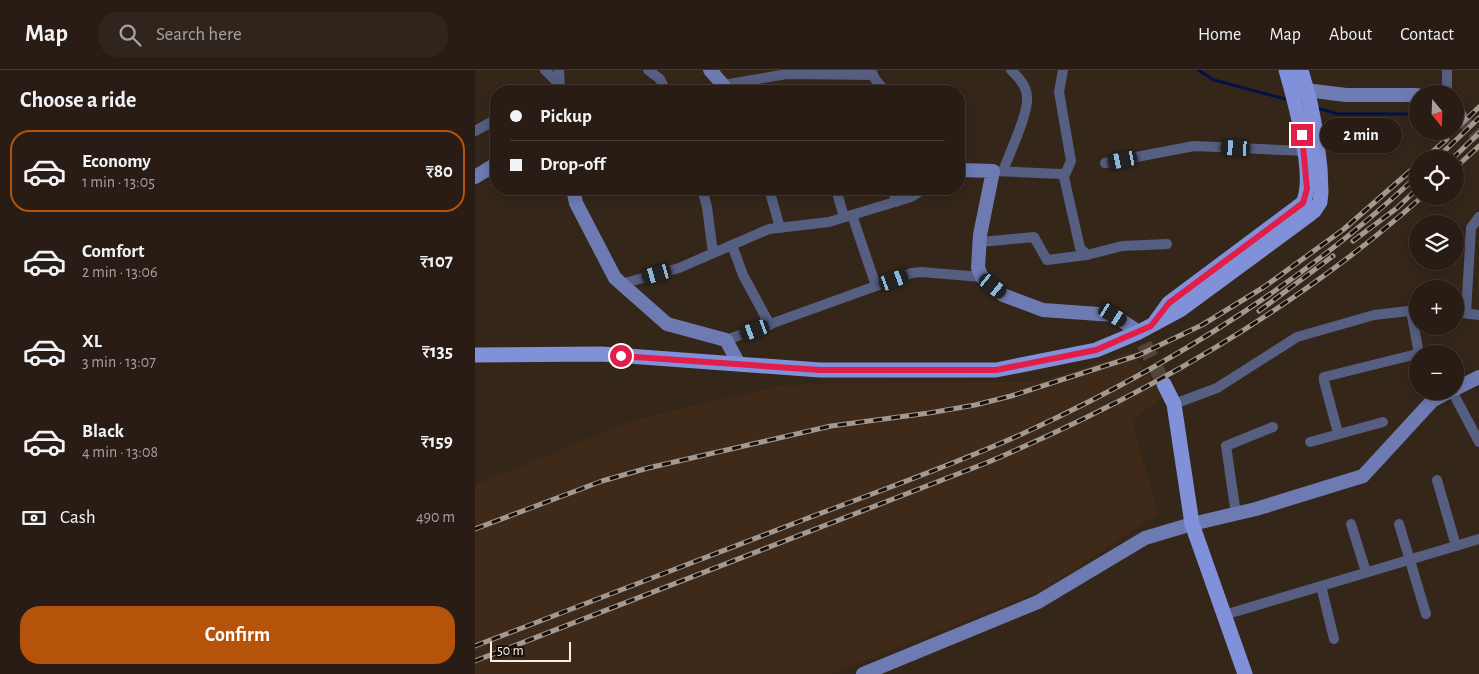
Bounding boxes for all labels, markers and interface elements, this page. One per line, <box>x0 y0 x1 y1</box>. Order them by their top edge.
search box <box>98 12 448 57</box>
icon: search <box>116 21 144 49</box>
text: Map <box>25 22 68 46</box>
text: Search here <box>156 25 242 44</box>
text: Home <box>1198 26 1241 44</box>
text: Map <box>1269 26 1301 44</box>
text: About <box>1329 26 1372 44</box>
text: Contact <box>1400 26 1454 44</box>
north arrow <box>1409 85 1464 140</box>
map controls <box>1409 85 1464 400</box>
text: Choose a ride <box>20 89 136 111</box>
text: Pickup <box>540 107 592 126</box>
callout: 2 min <box>1319 118 1402 152</box>
route end <box>1291 124 1313 146</box>
text: 2 min <box>1343 127 1379 143</box>
car <box>1220 140 1251 156</box>
icon: car <box>22 149 67 194</box>
car <box>1106 150 1139 170</box>
button: locate <box>1409 150 1464 205</box>
text: Economy <box>82 152 151 171</box>
text: Drop-off <box>540 155 605 174</box>
text: ₹80 <box>426 162 453 181</box>
text: 1 min · 13:05 <box>82 174 155 190</box>
button: layers <box>1409 215 1464 270</box>
icon: car <box>22 239 67 284</box>
text: Comfort <box>82 242 144 261</box>
text: ₹107 <box>420 252 453 271</box>
car <box>640 263 673 285</box>
text: 2 min · 13:06 <box>82 264 158 280</box>
car <box>877 268 910 292</box>
car <box>976 271 1009 301</box>
button: + <box>1409 280 1464 335</box>
car <box>1096 301 1129 329</box>
car <box>738 318 771 342</box>
icon: car <box>22 329 67 374</box>
text: XL <box>82 332 102 351</box>
text: ₹135 <box>422 342 453 361</box>
route start <box>610 345 632 367</box>
button: − <box>1409 345 1464 400</box>
text: 3 min · 13:07 <box>82 354 156 370</box>
icon: car <box>22 419 67 464</box>
text: Black <box>82 422 124 441</box>
text: ₹159 <box>421 432 453 451</box>
text: 4 min · 13:08 <box>82 444 158 460</box>
icon: cash <box>20 504 48 532</box>
text: Cash <box>60 508 96 527</box>
text: 490 m <box>416 509 455 525</box>
button: Confirm <box>20 606 455 664</box>
scale bar <box>490 639 571 662</box>
text: 50 m <box>497 644 524 658</box>

